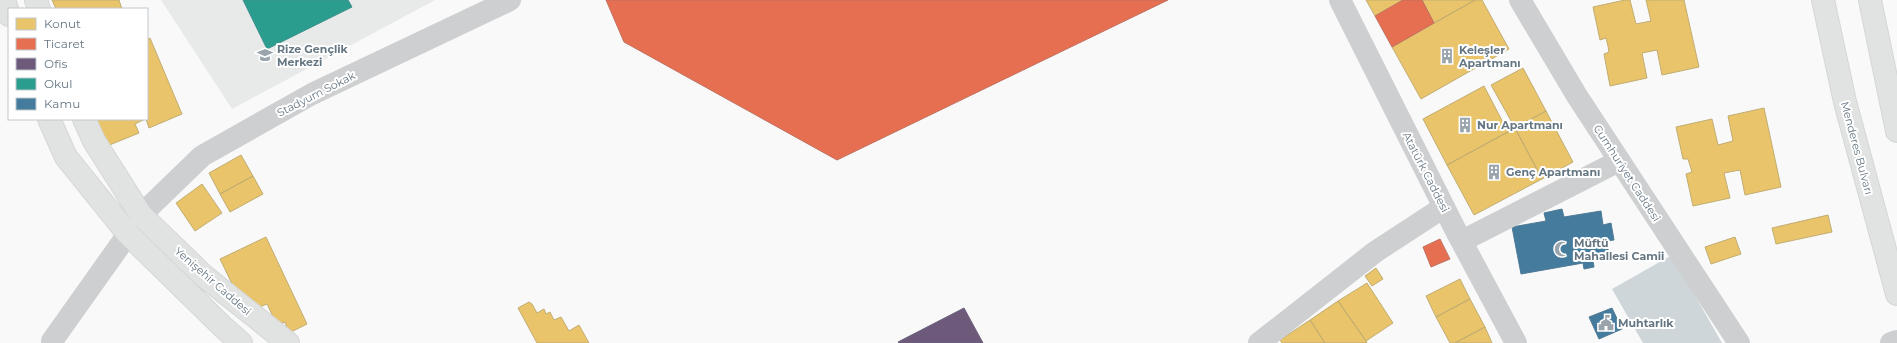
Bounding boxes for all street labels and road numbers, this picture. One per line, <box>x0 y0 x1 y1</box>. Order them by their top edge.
street label: Stadyum Sokak <box>274 68 358 120</box>
street label: Menderes Bulvarı <box>1838 100 1876 196</box>
street label: Cumhuriyet Caddesi <box>1590 122 1664 224</box>
street label: Atatürk Caddesi <box>1400 129 1452 215</box>
street label: Yenişehir Caddesi <box>172 244 254 318</box>

